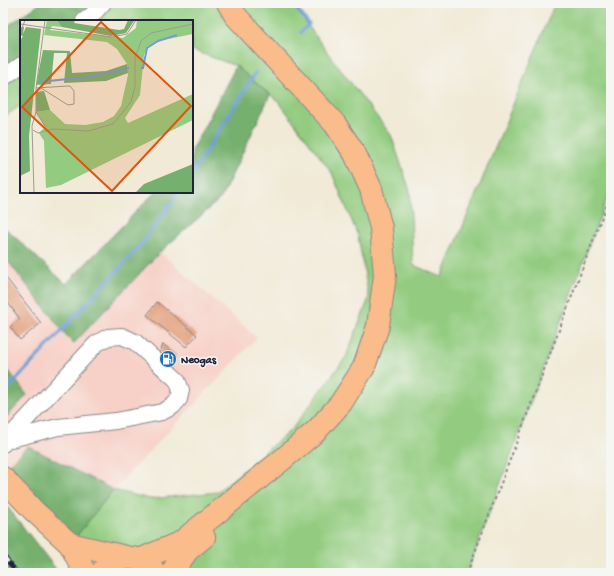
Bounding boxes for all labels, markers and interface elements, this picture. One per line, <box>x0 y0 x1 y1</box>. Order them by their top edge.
inset map <box>20 20 193 193</box>
fuel station icon: Neogas <box>158 349 178 369</box>
place label: Neogas <box>181 355 217 368</box>

